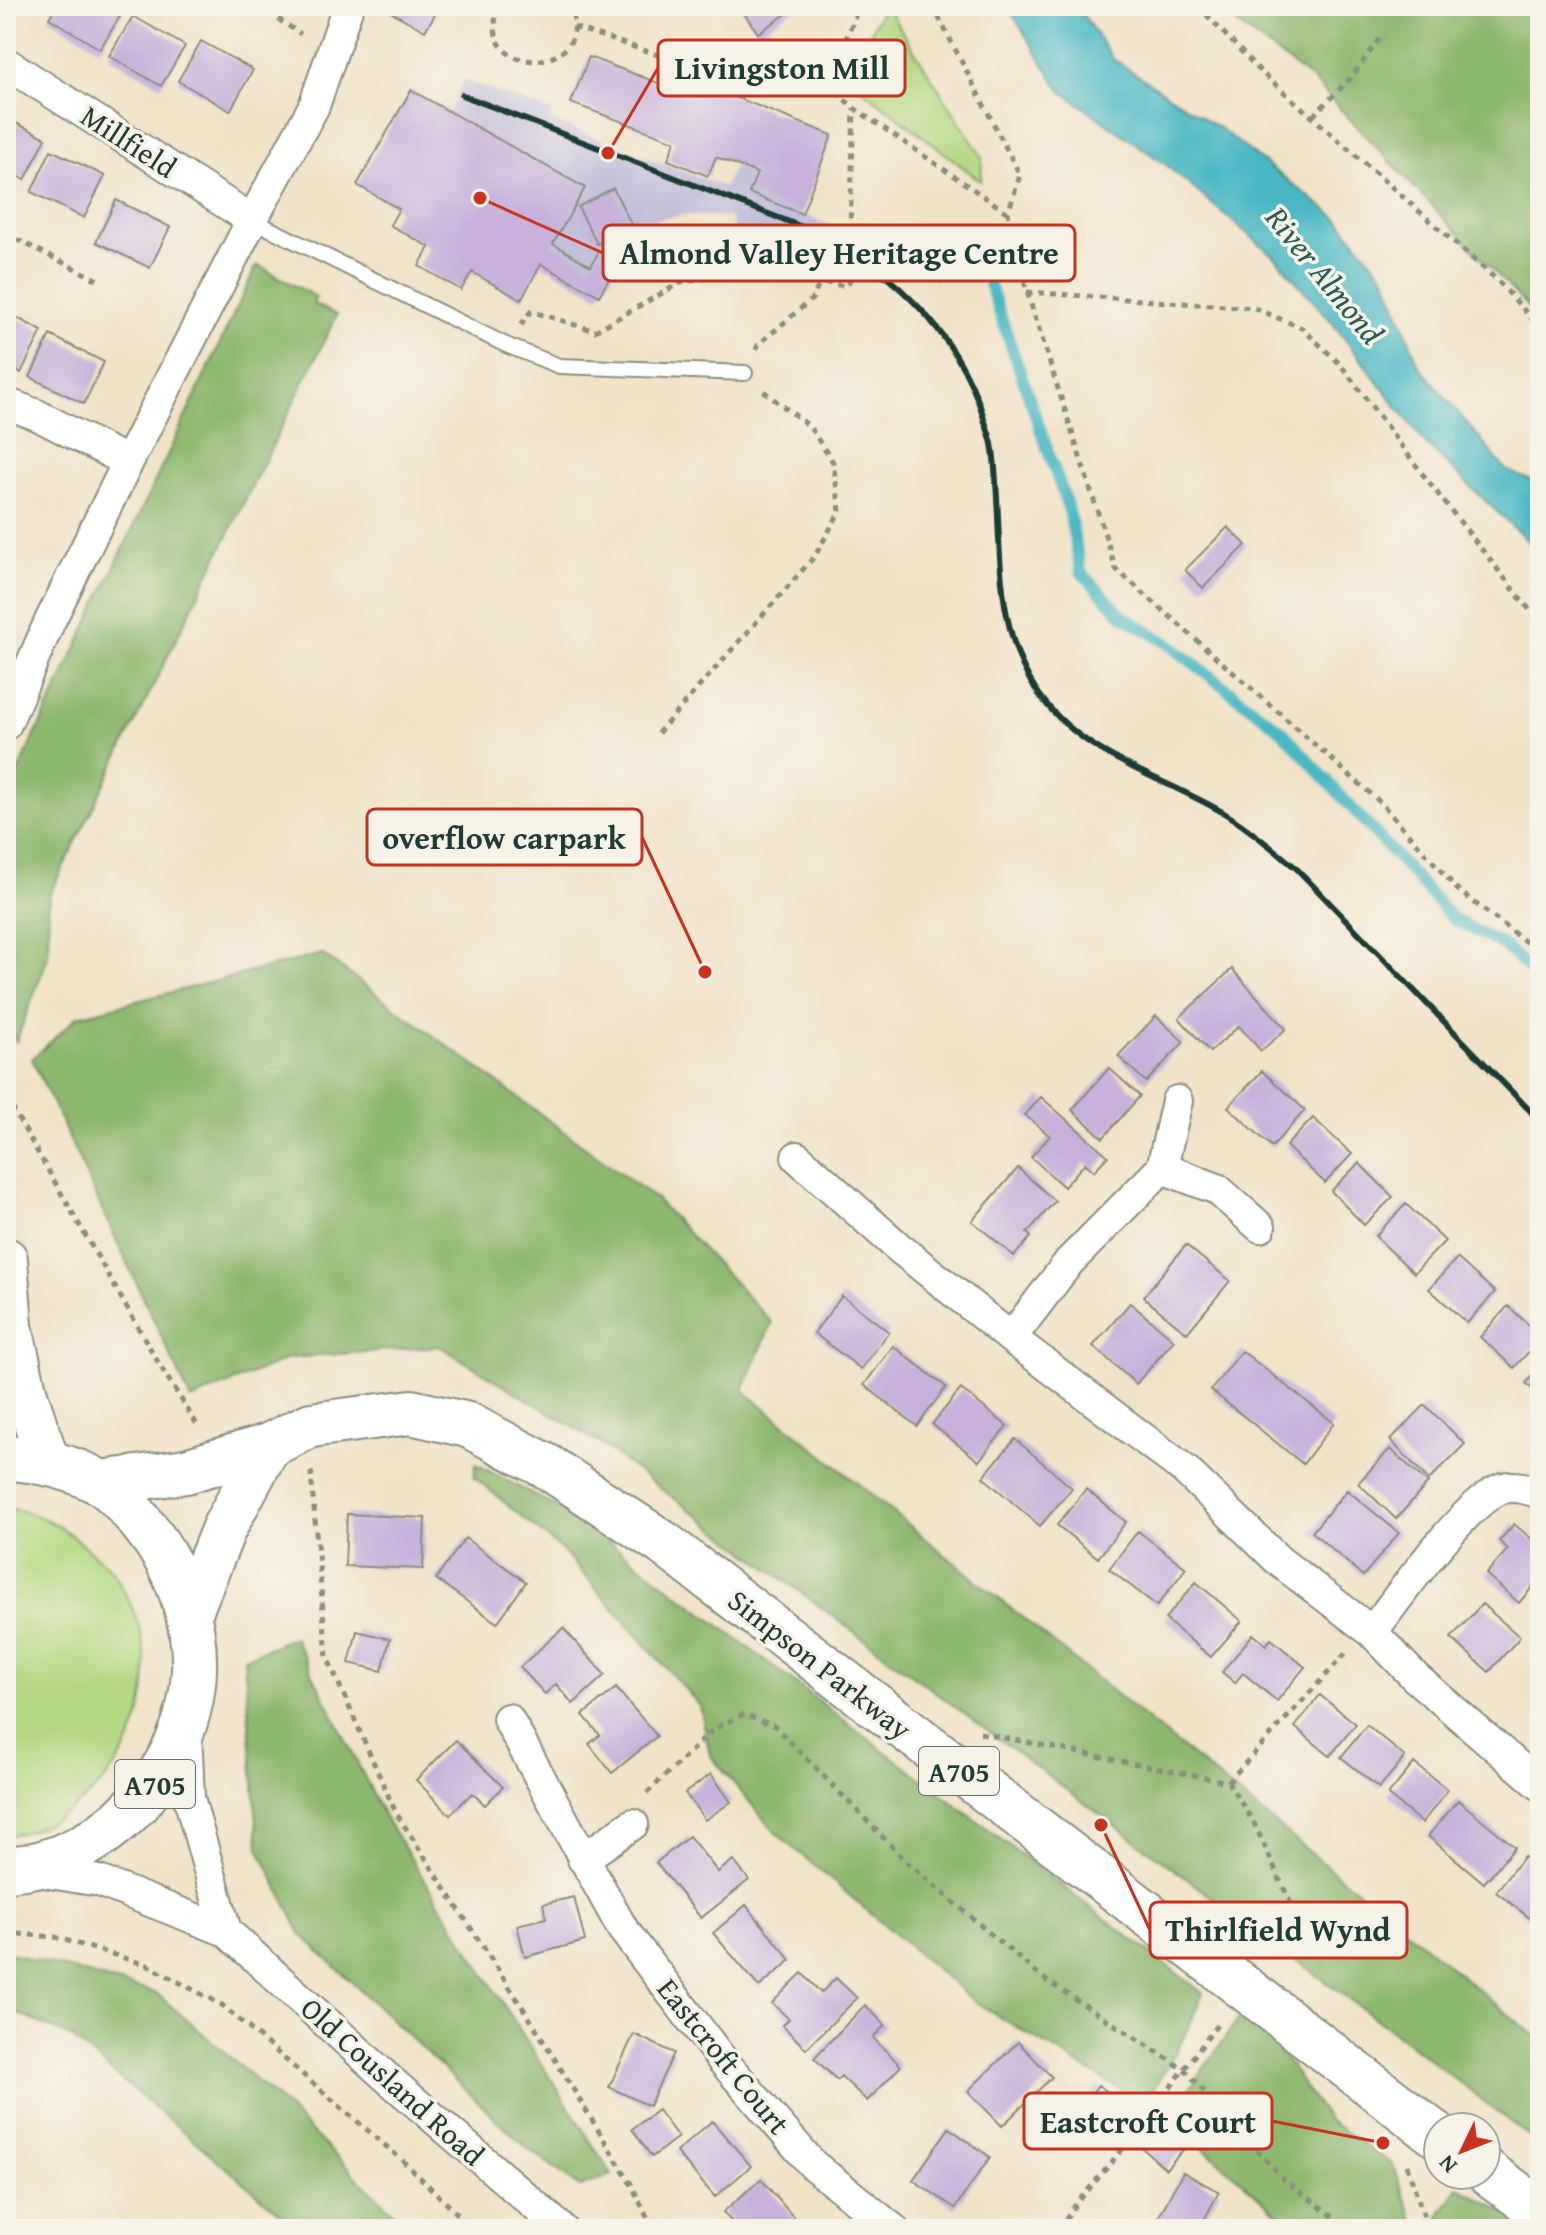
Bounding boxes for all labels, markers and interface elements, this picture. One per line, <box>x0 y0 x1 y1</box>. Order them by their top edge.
callout: Livingston Mill <box>658 40 905 96</box>
text: Livingston Mill <box>675 44 889 91</box>
street label: Millfield <box>72 94 186 188</box>
water label: River Almond <box>1254 195 1395 354</box>
callout: Almond Valley Heritage Centre <box>603 225 1075 281</box>
text: Almond Valley Heritage Centre <box>619 229 1059 276</box>
callout: overflow carpark <box>367 809 642 865</box>
text: overflow carpark <box>382 814 627 861</box>
street label: Simpson Parkway <box>719 1578 921 1750</box>
road number: A705 <box>919 1747 999 1795</box>
road number: A705 <box>115 1760 195 1808</box>
callout: Thirlfield Wynd <box>1150 1902 1407 1958</box>
text: Thirlfield Wynd <box>1165 1906 1391 1953</box>
street label: Eastcroft Court <box>647 1968 801 2144</box>
street label: Old Cousland Road <box>291 1986 495 2176</box>
callout: Eastcroft Court <box>1024 2093 1272 2149</box>
text: Eastcroft Court <box>1040 2098 1256 2145</box>
north arrow <box>1422 2111 1502 2191</box>
text: N <box>1430 2148 1464 2181</box>

